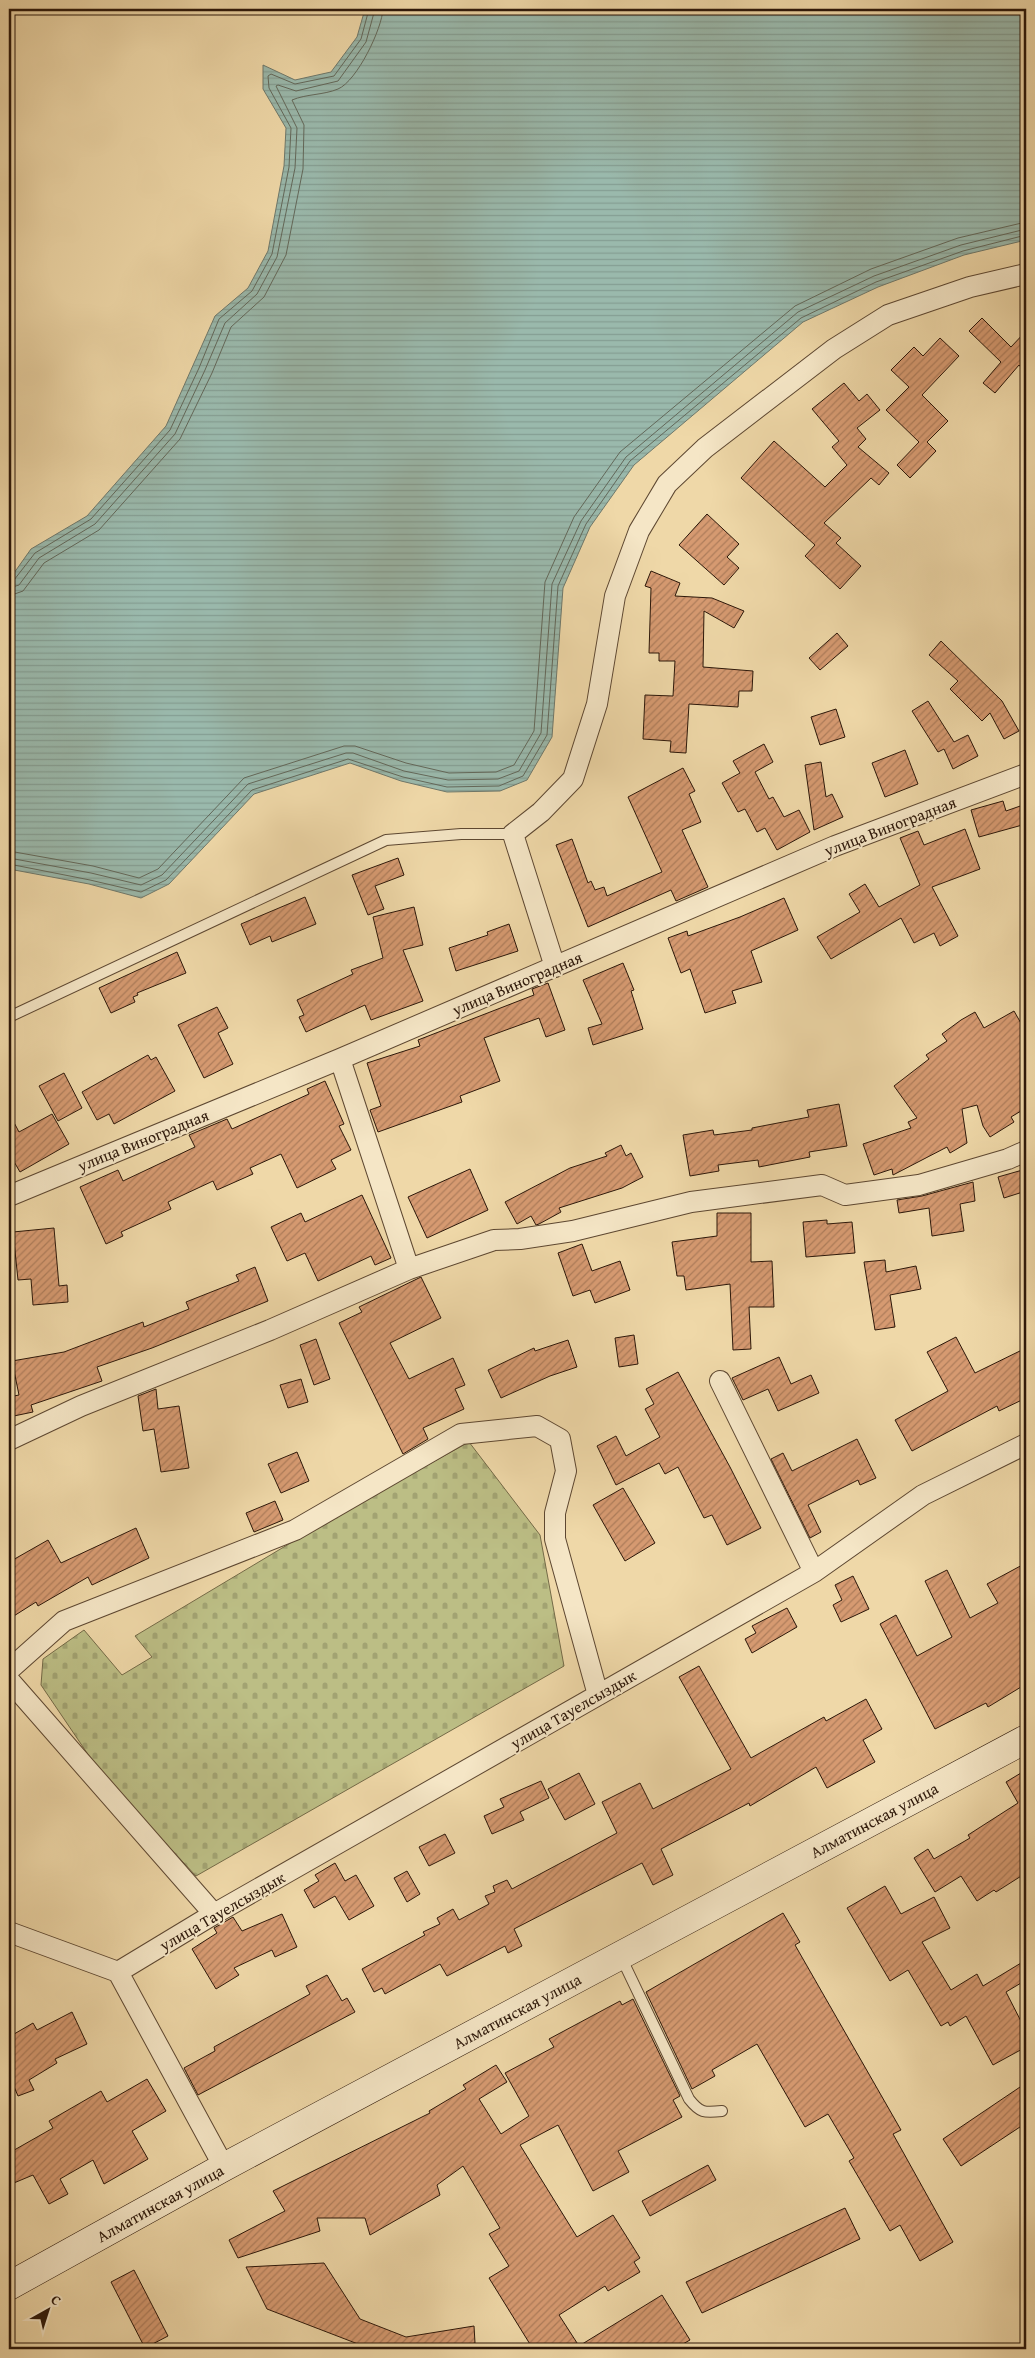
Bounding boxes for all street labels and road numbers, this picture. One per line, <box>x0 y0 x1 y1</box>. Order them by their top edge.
street label: улица Виноградная <box>820 790 959 863</box>
street label: улица Виноградная <box>447 945 586 1022</box>
street label: улица Виноградная <box>73 1103 212 1178</box>
street label: улица Тауелсыздык <box>505 1663 641 1755</box>
street label: Алматинская улица <box>806 1776 943 1864</box>
street label: улица Тауелсыздык <box>154 1865 290 1957</box>
street label: Алматинская улица <box>449 1967 586 2055</box>
street label: Алматинская улица <box>92 2158 228 2248</box>

